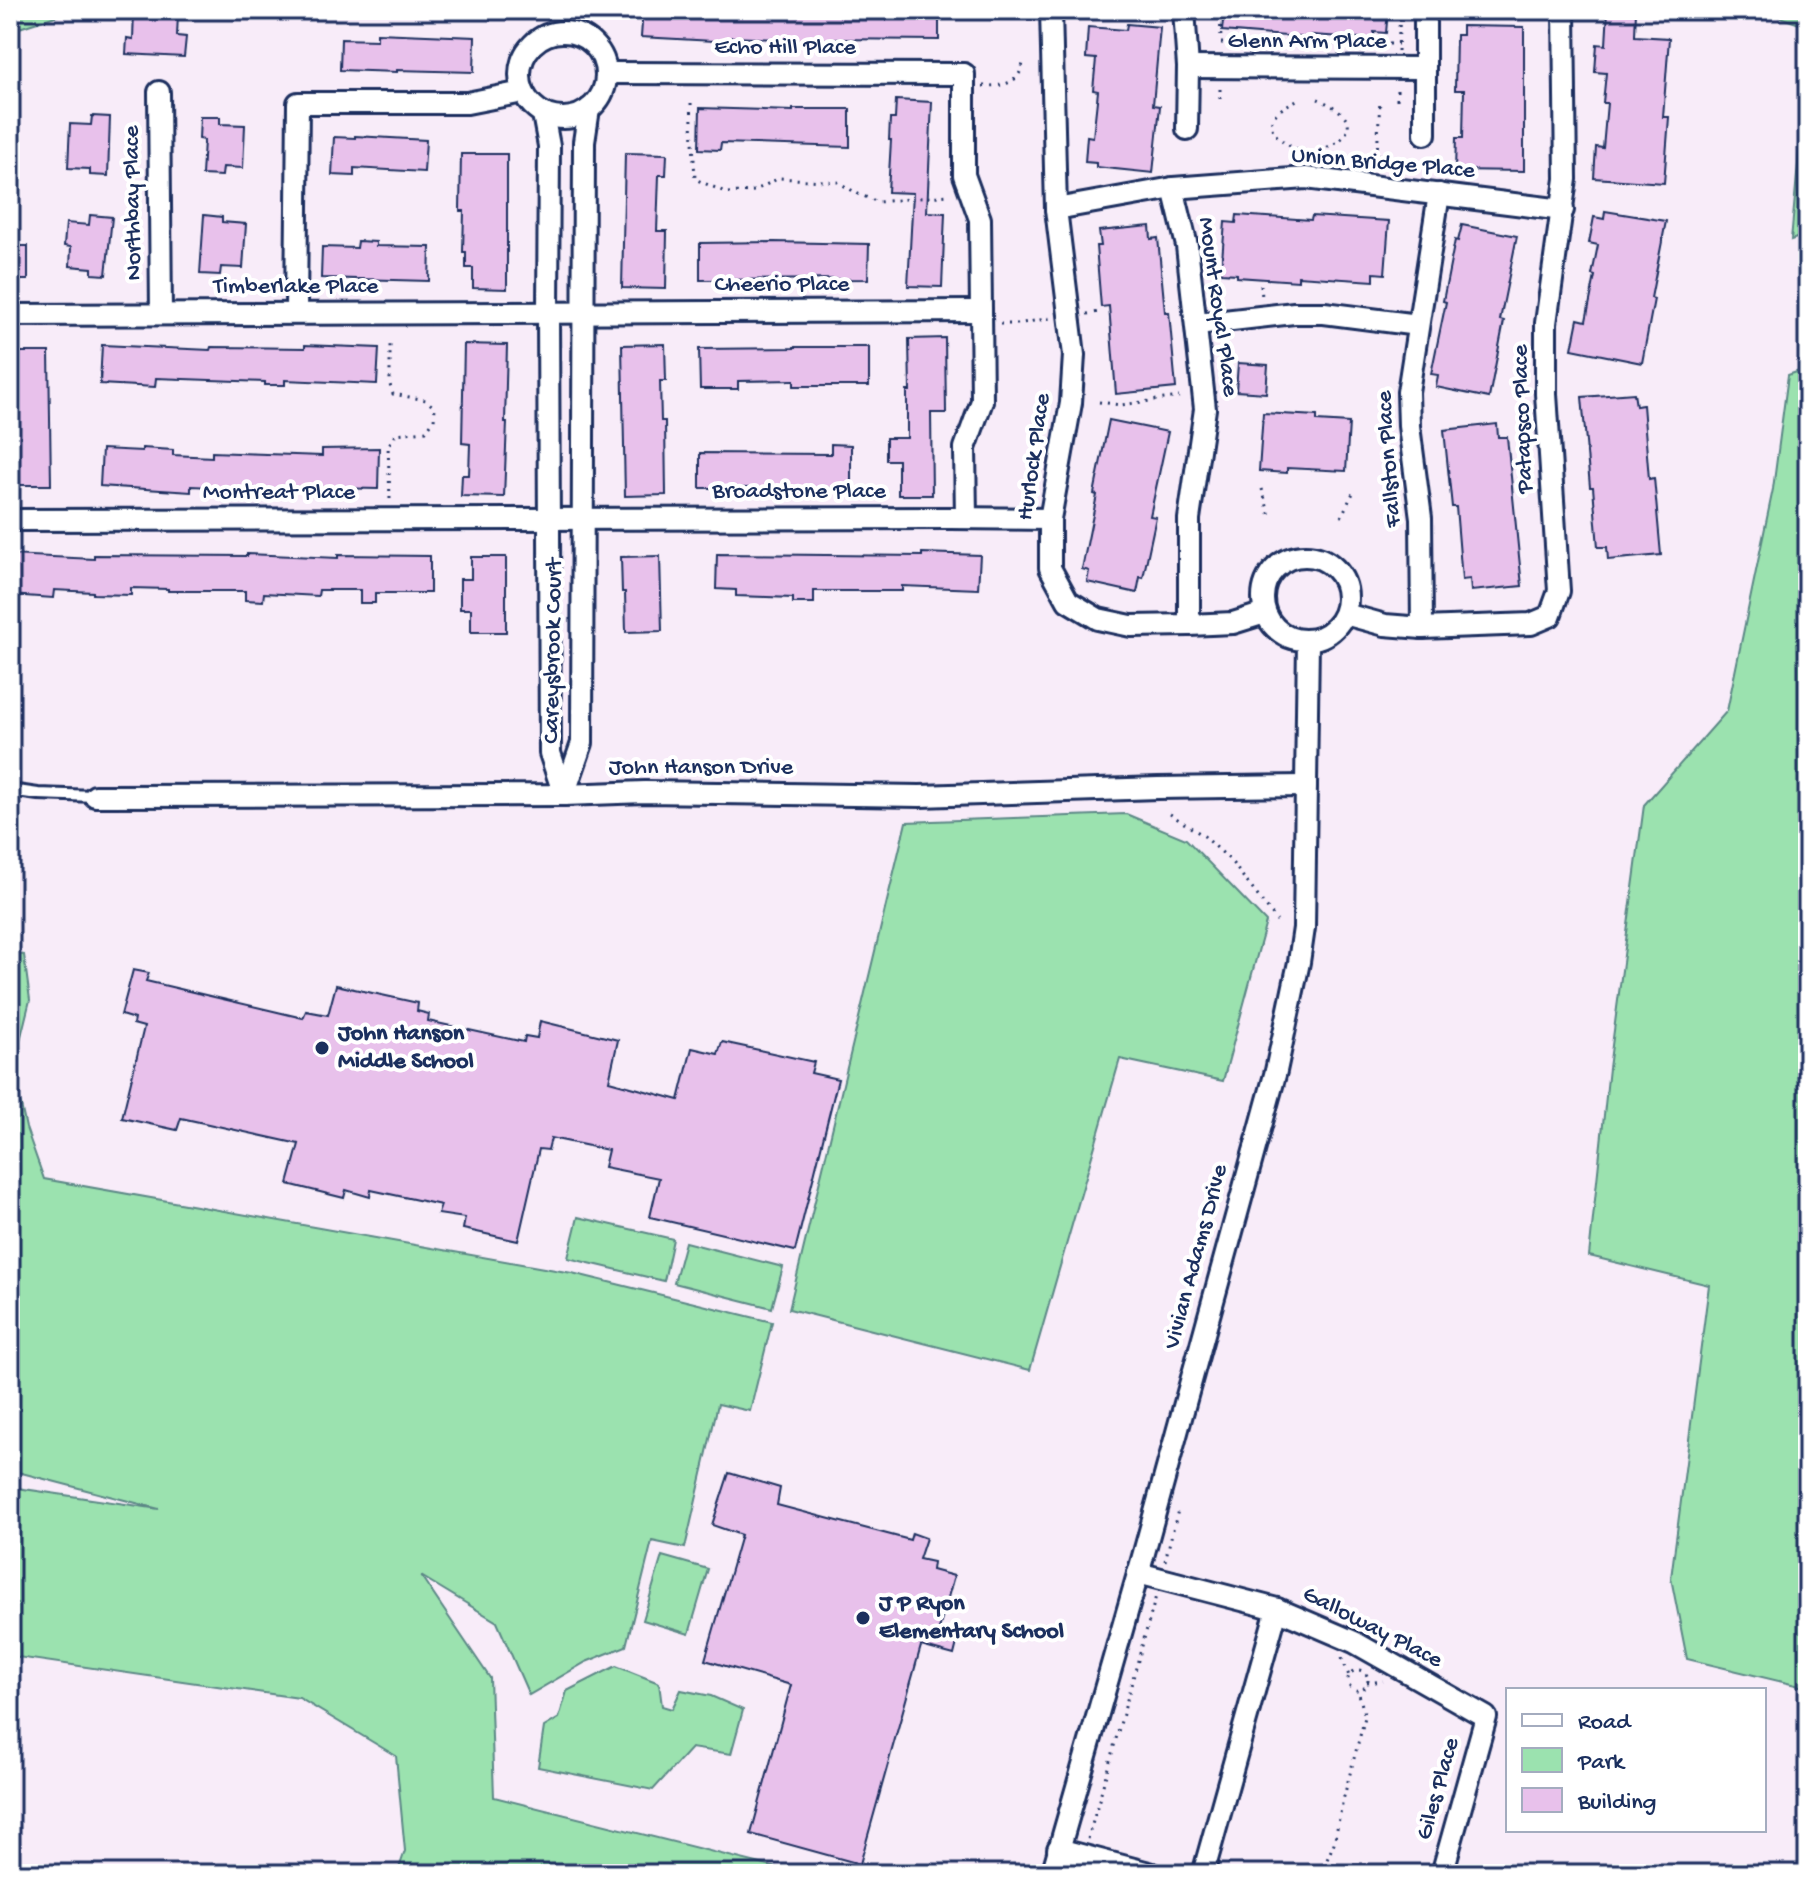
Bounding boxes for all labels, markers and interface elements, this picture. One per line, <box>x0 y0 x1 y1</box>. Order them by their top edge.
street label: Glenn Arm Place <box>1227 28 1387 57</box>
street label: Echo Hill Place <box>714 34 856 63</box>
street label: Northbay Place <box>118 125 150 281</box>
street label: Union Bridge Place <box>1290 142 1477 187</box>
street label: Mount Royal Place <box>1190 215 1244 399</box>
street label: Cheerio Place <box>715 271 850 300</box>
street label: Timberlake Place <box>212 273 379 302</box>
street label: Patapsco Place <box>1507 343 1541 495</box>
street label: Fallston Place <box>1371 389 1409 529</box>
street label: Hurlock Place <box>1012 391 1058 522</box>
street label: Broadstone Place <box>711 478 886 507</box>
street label: Montreat Place <box>203 479 356 508</box>
street label: Careysbrook Court <box>538 556 570 744</box>
street label: John Hanson Drive <box>609 754 794 783</box>
place label: John Hanson Middle School <box>337 1020 474 1077</box>
marker: John Hanson Middle School <box>313 1039 331 1057</box>
street label: Vivian Adams Drive <box>1158 1161 1236 1354</box>
street label: Galloway Place <box>1297 1580 1447 1676</box>
place label: J P Ryon Elementary School <box>878 1590 1064 1647</box>
marker: J P Ryon Elementary School <box>854 1609 872 1627</box>
legend <box>1506 1688 1766 1832</box>
text: Road <box>1578 1709 1632 1738</box>
street label: Giles Place <box>1411 1734 1468 1843</box>
text: Park <box>1577 1749 1626 1778</box>
text: Building <box>1577 1789 1656 1818</box>

